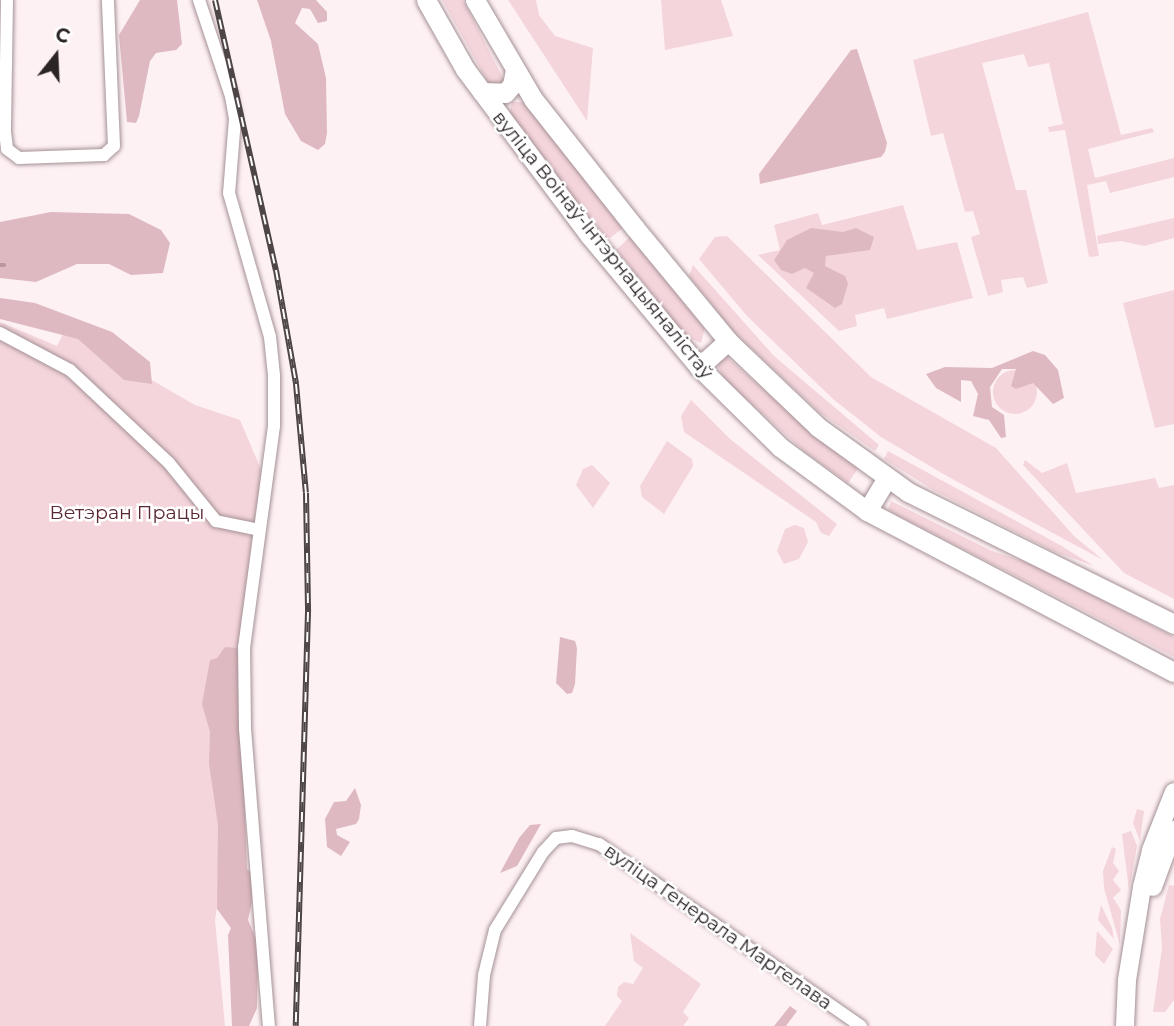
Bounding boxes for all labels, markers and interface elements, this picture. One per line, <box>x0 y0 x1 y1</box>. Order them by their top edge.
north arrow <box>21 21 91 91</box>
text: С <box>53 22 73 49</box>
street label: вуліца Воінаў-Інтэрнацыяналістаў <box>488 106 718 384</box>
park label: Ветэран Працы <box>50 502 204 524</box>
street label: вуліца Генерала Маргелава <box>600 839 836 1015</box>

